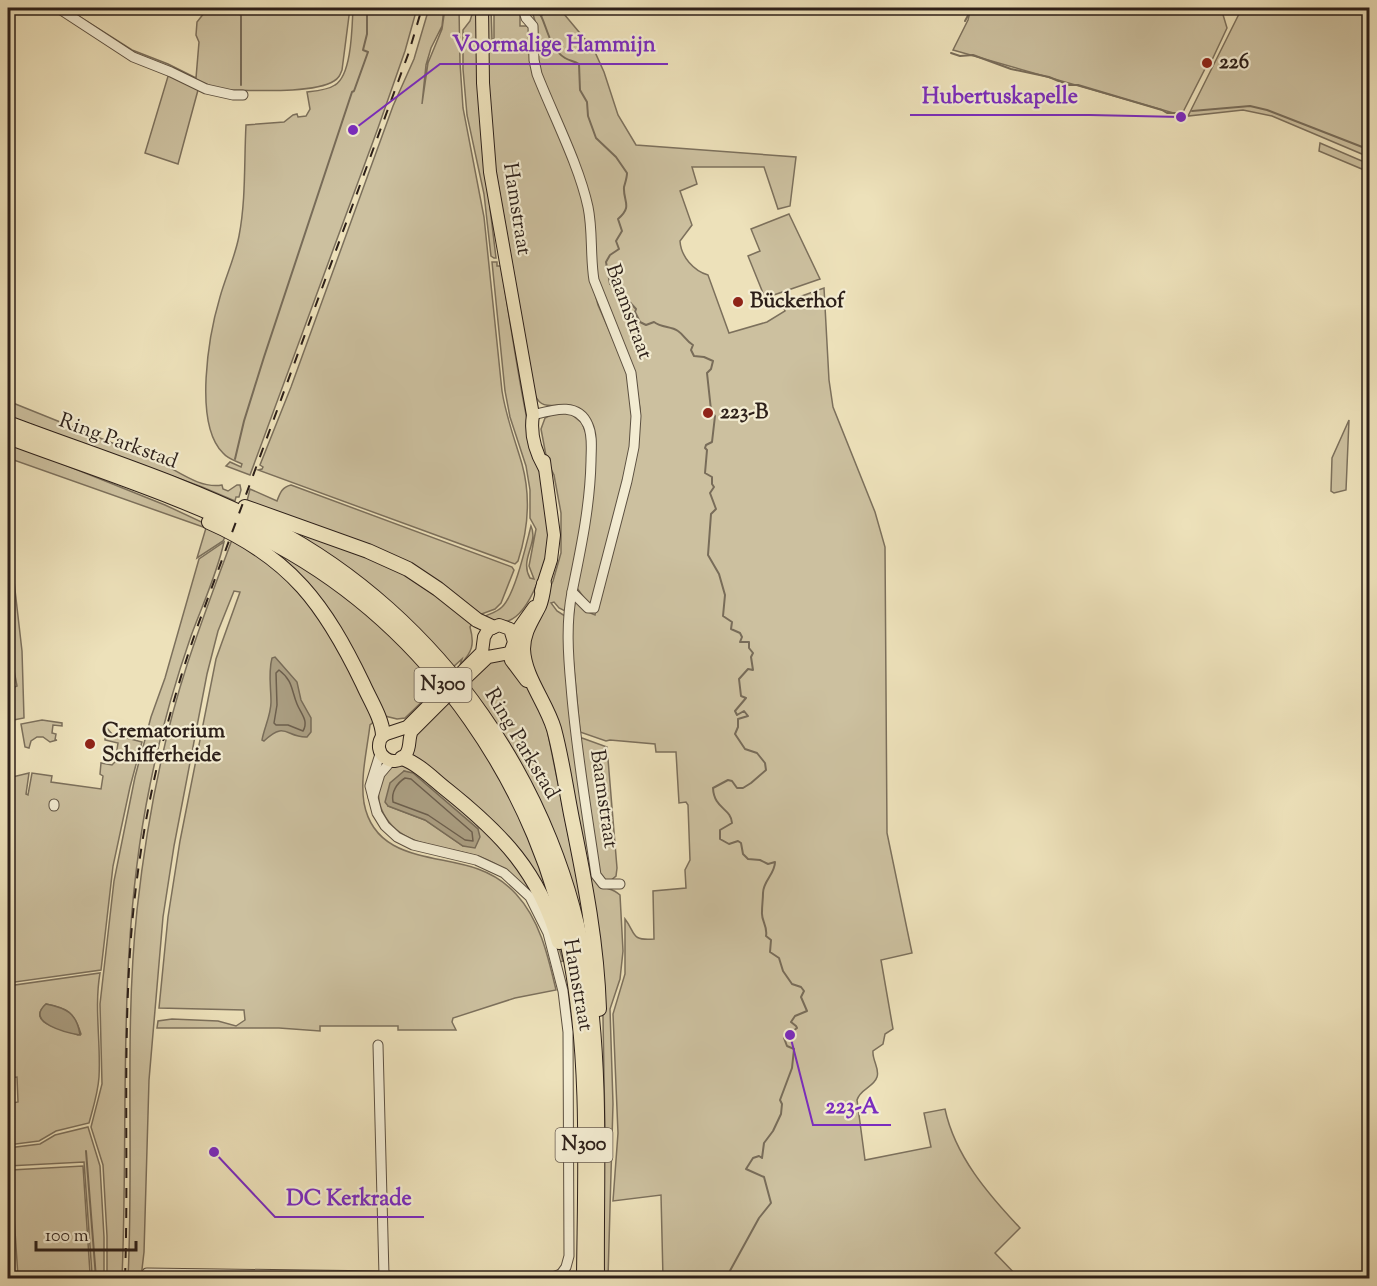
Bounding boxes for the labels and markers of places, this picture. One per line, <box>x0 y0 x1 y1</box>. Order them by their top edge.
callout: Voormalige Hammijn <box>440 24 668 64</box>
place label: 226 <box>1219 48 1249 78</box>
marker: 226 <box>1200 56 1214 70</box>
callout: Hubertuskapelle <box>910 75 1090 115</box>
place label: Bückerhof <box>750 287 846 317</box>
marker: Bückerhof <box>731 295 745 309</box>
place label: 223-B <box>720 398 769 428</box>
marker: 223-B <box>701 406 715 420</box>
place label: Crematorium Schifferheide <box>102 717 226 771</box>
marker: Crematorium Schifferheide <box>83 737 97 751</box>
callout: 223-A <box>813 1085 891 1125</box>
callout: DC Kerkrade <box>275 1177 424 1217</box>

